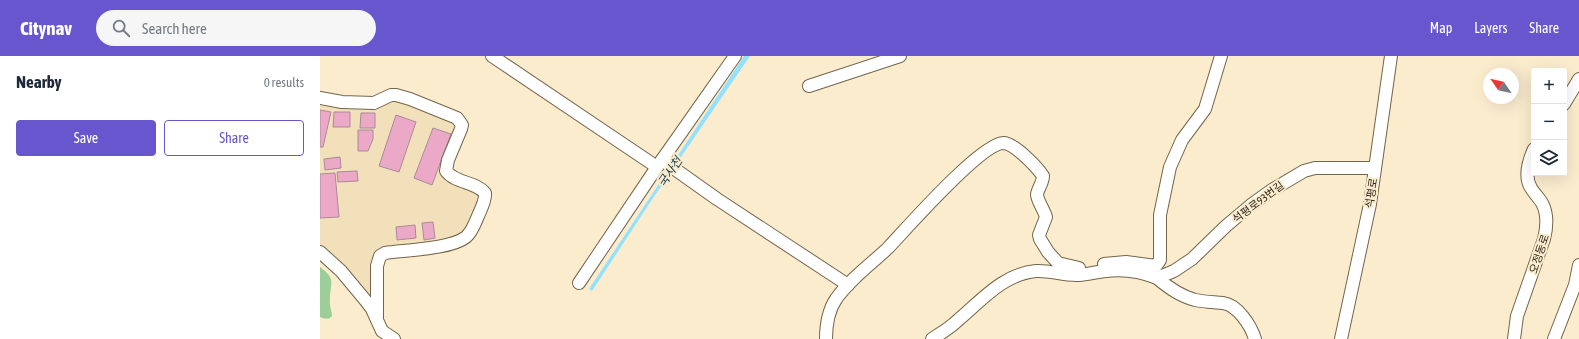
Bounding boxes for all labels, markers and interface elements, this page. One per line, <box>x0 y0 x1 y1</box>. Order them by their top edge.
search box <box>96 10 376 46</box>
text: Citynav <box>20 17 72 39</box>
icon: search <box>110 17 132 39</box>
text: Search here <box>142 20 207 37</box>
text: Map <box>1430 20 1452 36</box>
text: Layers <box>1474 20 1507 36</box>
text: Share <box>1529 20 1559 36</box>
north arrow <box>1483 68 1519 104</box>
map controls <box>1531 68 1567 176</box>
button: + <box>1531 68 1567 104</box>
text: Nearby <box>16 72 62 92</box>
text: 0 results <box>264 75 304 90</box>
button: − <box>1531 104 1567 140</box>
button: Save <box>16 120 156 156</box>
button: Share <box>164 120 304 156</box>
button: layers <box>1531 140 1567 176</box>
water label: 국사천 <box>655 153 686 190</box>
street label: 석평로 <box>1363 177 1379 209</box>
street label: 석평로93번길 <box>1230 179 1286 225</box>
street label: 오정동로 <box>1527 233 1551 275</box>

